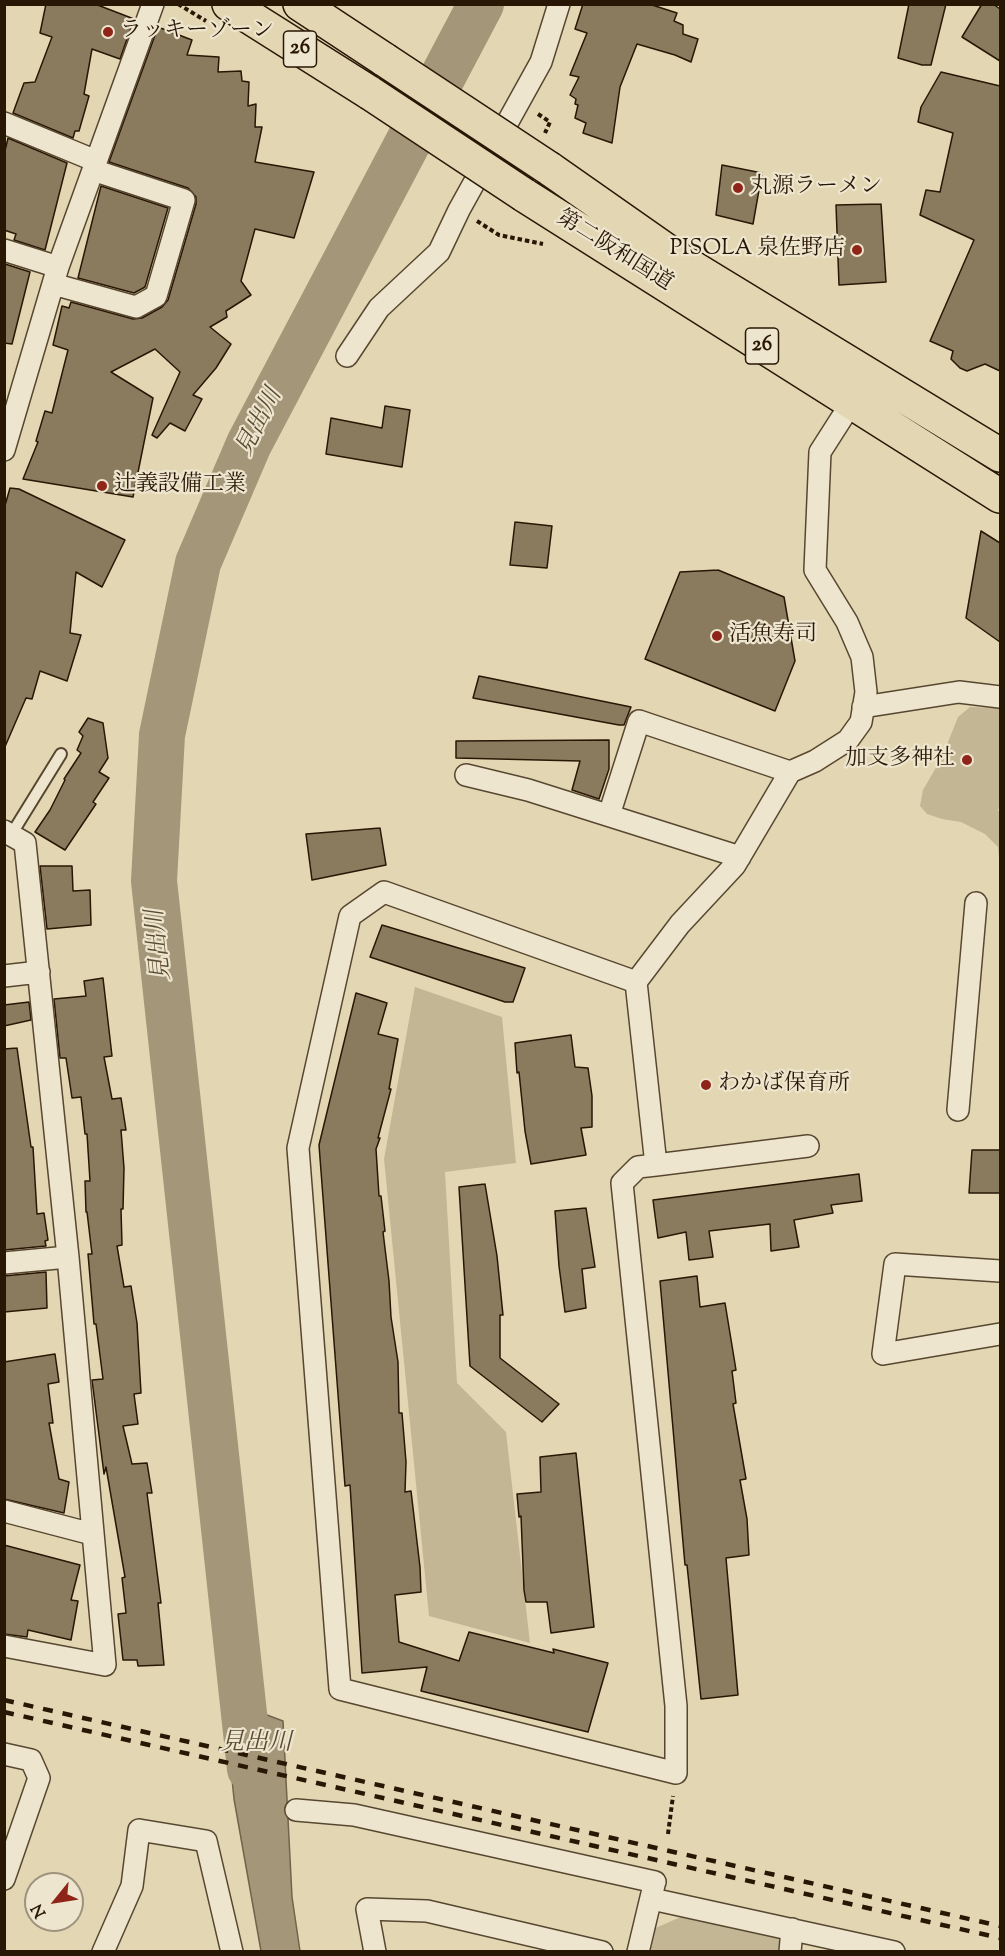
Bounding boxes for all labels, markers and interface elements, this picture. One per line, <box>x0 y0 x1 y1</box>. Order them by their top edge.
place label: ラッキーゾーン <box>120 19 274 45</box>
marker: ラッキーゾーン <box>101 25 115 39</box>
road number: 26 <box>284 31 316 67</box>
place label: 丸源ラーメン <box>750 175 882 201</box>
marker: 丸源ラーメン <box>731 181 745 195</box>
street label: 第二阪和国道 <box>551 206 677 298</box>
place label: PISOLA 泉佐野店 <box>670 237 845 263</box>
marker: PISOLA 泉佐野店 <box>850 243 864 257</box>
road number: 26 <box>746 328 778 364</box>
water label: 見出川 <box>232 384 290 462</box>
place label: 辻義設備工業 <box>114 473 246 499</box>
marker: 辻義設備工業 <box>95 479 109 493</box>
place label: 活魚寿司 <box>729 623 817 649</box>
marker: 活魚寿司 <box>710 629 724 643</box>
place label: 加支多神社 <box>845 747 955 773</box>
marker: 加支多神社 <box>960 753 974 767</box>
water label: 見出川 <box>143 908 179 982</box>
place label: わかば保育所 <box>718 1072 850 1098</box>
marker: わかば保育所 <box>699 1078 713 1092</box>
water label: 見出川 <box>220 1731 292 1759</box>
north arrow <box>24 1872 84 1932</box>
text: N <box>27 1899 53 1922</box>

